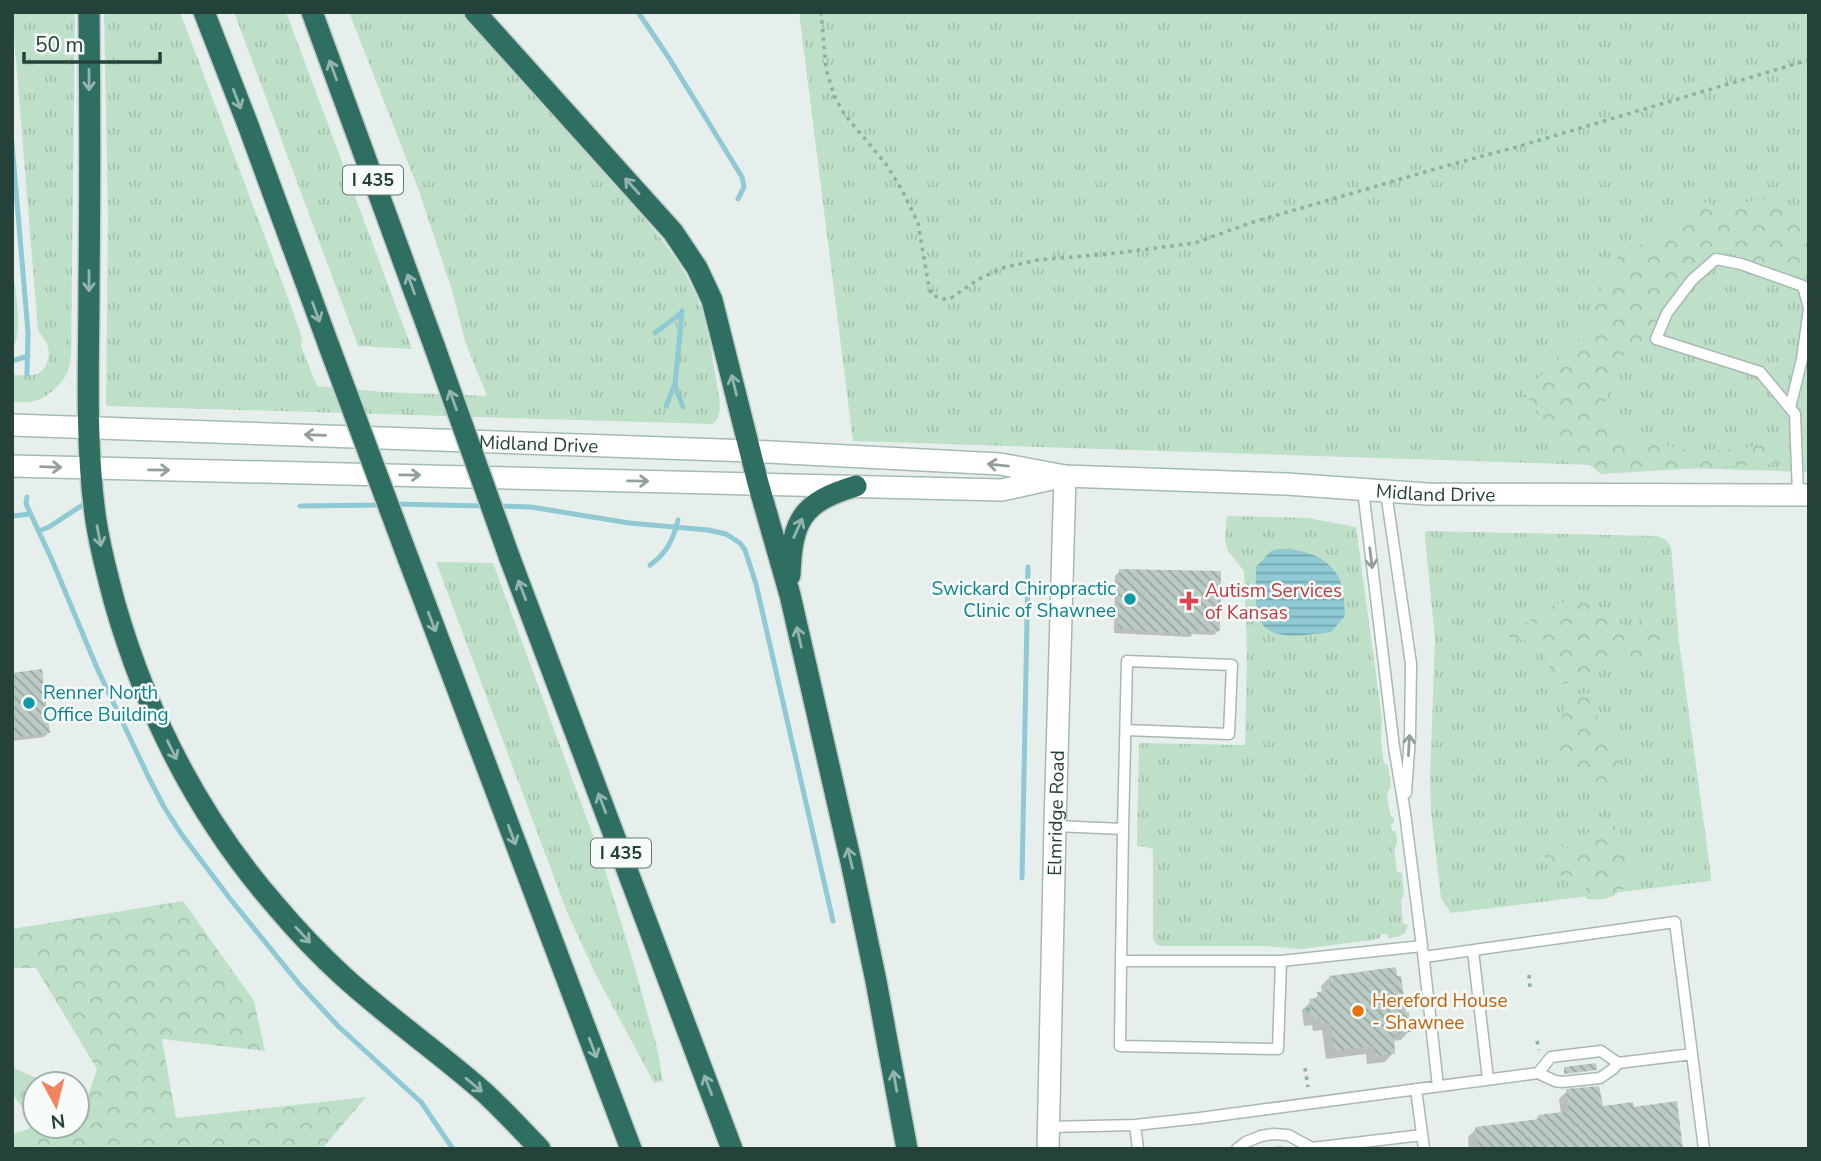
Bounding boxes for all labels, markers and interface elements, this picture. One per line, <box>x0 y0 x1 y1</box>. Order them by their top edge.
scale bar <box>24 21 161 65</box>
text: 50 m <box>35 31 84 59</box>
one-way arrow <box>326 60 338 82</box>
one-way arrow <box>83 69 96 92</box>
one-way arrow <box>232 87 245 109</box>
road number: I 435 <box>343 166 403 195</box>
one-way arrow <box>624 177 640 195</box>
one-way arrow <box>83 270 96 293</box>
one-way arrow <box>404 273 417 295</box>
one-way arrow <box>311 300 324 322</box>
one-way arrow <box>727 374 740 397</box>
one-way arrow <box>446 389 458 411</box>
one-way arrow <box>303 429 326 442</box>
street label: Midland Drive <box>479 429 599 460</box>
one-way arrow <box>987 458 1009 471</box>
one-way arrow <box>40 460 63 473</box>
one-way arrow <box>147 463 170 476</box>
one-way arrow <box>399 469 422 482</box>
one-way arrow <box>626 474 649 487</box>
street label: Midland Drive <box>1375 478 1495 508</box>
one-way arrow <box>792 518 805 539</box>
one-way arrow <box>93 524 106 547</box>
one-way arrow <box>1365 546 1378 569</box>
place label: Swickard Chiropractic Clinic of Shawnee <box>931 576 1116 624</box>
place label: Autism Services of Kansas <box>1205 578 1342 626</box>
one-way arrow <box>514 580 527 602</box>
marker: Swickard Chiropractic Clinic of Shawnee <box>1122 591 1138 607</box>
marker: Autism Services of Kansas <box>1179 591 1199 611</box>
one-way arrow <box>427 610 440 632</box>
one-way arrow <box>792 626 806 649</box>
place label: Renner North Office Building <box>43 680 169 728</box>
marker: Renner North Office Building <box>21 695 37 711</box>
one-way arrow <box>1403 734 1416 757</box>
one-way arrow <box>166 739 179 760</box>
street label: Elmridge Road <box>1042 750 1071 876</box>
one-way arrow <box>595 793 607 815</box>
one-way arrow <box>507 823 520 845</box>
road number: I 435 <box>591 838 651 868</box>
one-way arrow <box>843 847 857 870</box>
one-way arrow <box>294 926 311 943</box>
place label: Hereford House - Shawnee <box>1372 988 1508 1036</box>
marker: Hereford House - Shawnee <box>1350 1003 1366 1019</box>
one-way arrow <box>587 1036 600 1058</box>
north arrow <box>21 1070 91 1140</box>
one-way arrow <box>888 1071 901 1093</box>
one-way arrow <box>701 1074 713 1096</box>
one-way arrow <box>465 1077 483 1092</box>
text: N <box>49 1107 67 1135</box>

